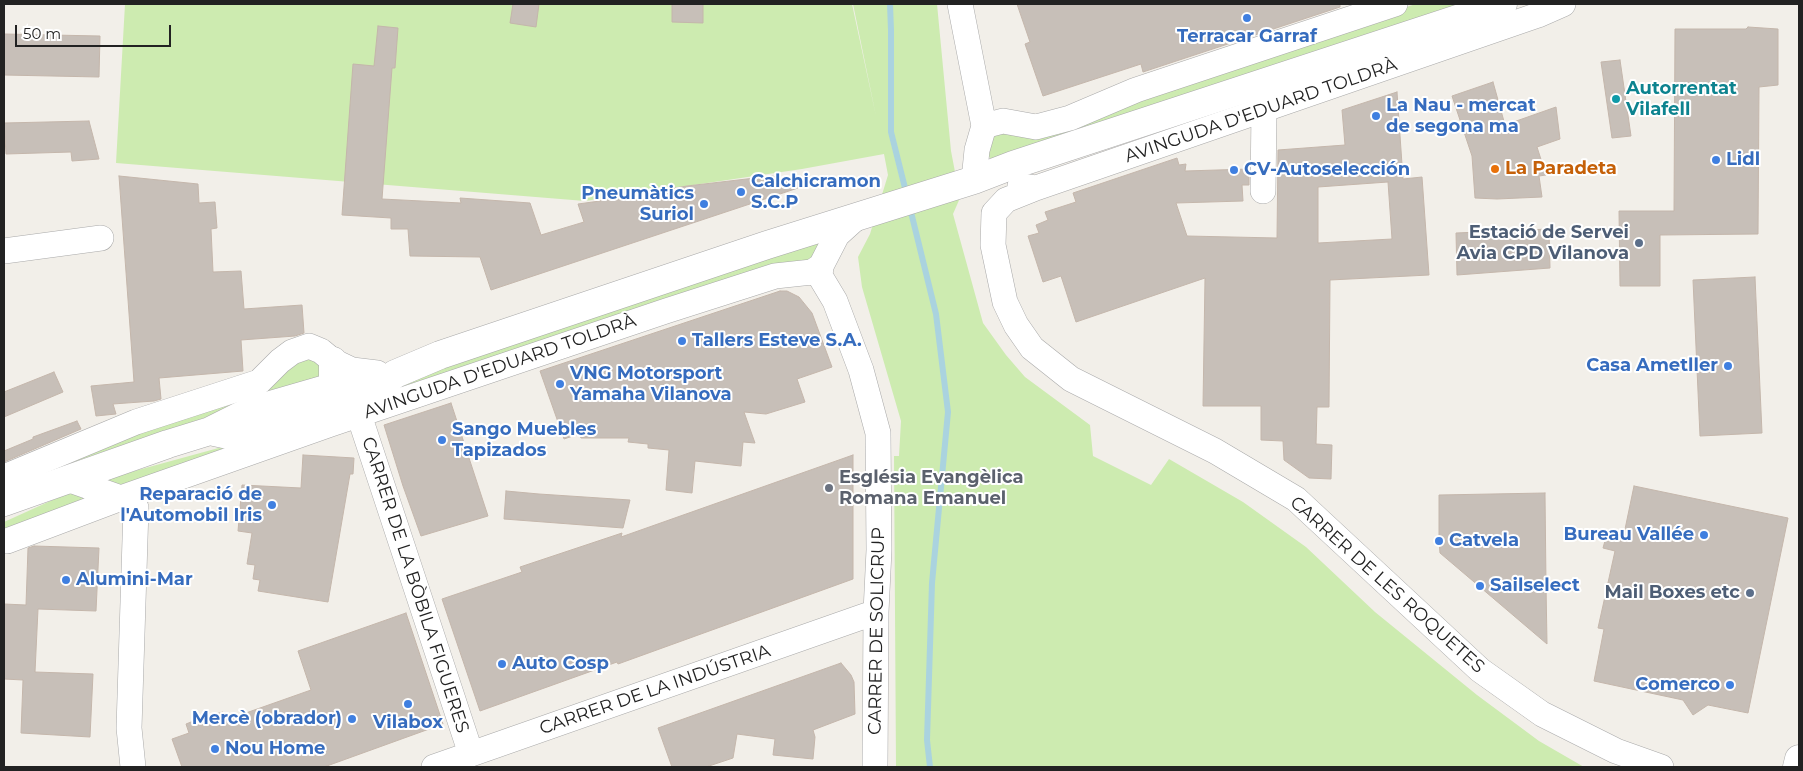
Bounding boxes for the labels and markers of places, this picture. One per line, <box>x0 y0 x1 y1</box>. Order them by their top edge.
marker: Terracar Garraf <box>1241 12 1253 24</box>
place label: Terracar Garraf <box>1177 26 1317 48</box>
place label: Autorrentat Vilafell <box>1626 78 1737 120</box>
marker: Autorrentat Vilafell <box>1610 93 1622 105</box>
place label: La Nau - mercat de segona ma <box>1386 95 1536 138</box>
marker: La Nau - mercat de segona ma <box>1370 110 1382 122</box>
place label: Lidl <box>1726 149 1760 171</box>
marker: Lidl <box>1710 154 1722 166</box>
place label: La Paradeta <box>1505 158 1617 180</box>
place label: CV-Autoselección <box>1244 159 1410 181</box>
marker: La Paradeta <box>1489 163 1501 175</box>
marker: CV-Autoselección <box>1228 164 1240 176</box>
place label: Calchicramon S.C.P <box>751 171 881 213</box>
place label: Pneumàtics Suriol <box>581 183 694 225</box>
marker: Calchicramon S.C.P <box>735 186 747 198</box>
marker: Pneumàtics Suriol <box>698 198 710 210</box>
place label: Estació de Servei Avia CPD Vilanova <box>1457 222 1629 264</box>
marker: Estació de Servei Avia CPD Vilanova <box>1633 237 1645 249</box>
place label: Tallers Esteve S.A. <box>692 330 862 352</box>
marker: Tallers Esteve S.A. <box>676 335 688 347</box>
place label: Casa Ametller <box>1586 355 1718 377</box>
marker: Casa Ametller <box>1722 360 1734 372</box>
place label: VNG Motorsport Yamaha Vilanova <box>570 363 732 406</box>
marker: VNG Motorsport Yamaha Vilanova <box>554 378 566 390</box>
place label: Sango Muebles Tapizados <box>452 419 596 462</box>
marker: Sango Muebles Tapizados <box>436 434 448 446</box>
place label: Església Evangèlica Romana Emanuel <box>839 467 1024 509</box>
marker: Església Evangèlica Romana Emanuel <box>823 482 835 494</box>
place label: Reparació de l'Automobil Iris <box>120 484 262 526</box>
marker: Reparació de l'Automobil Iris <box>266 499 278 511</box>
place label: Bureau Vallée <box>1564 524 1694 546</box>
marker: Bureau Vallée <box>1698 529 1710 541</box>
place label: Catvela <box>1449 530 1519 552</box>
marker: Catvela <box>1433 535 1445 547</box>
place label: Alumini-Mar <box>76 569 193 591</box>
marker: Alumini-Mar <box>60 574 72 586</box>
place label: Sailselect <box>1490 575 1580 597</box>
marker: Sailselect <box>1474 580 1486 592</box>
place label: Mail Boxes etc <box>1605 582 1740 604</box>
marker: Mail Boxes etc <box>1744 587 1756 599</box>
place label: Auto Cosp <box>512 653 609 675</box>
marker: Auto Cosp <box>496 658 508 670</box>
place label: Comerco <box>1635 674 1720 696</box>
marker: Comerco <box>1724 679 1736 691</box>
marker: Vilabox <box>402 698 414 710</box>
place label: Mercè (obrador) <box>192 708 342 730</box>
place label: Vilabox <box>373 712 443 734</box>
marker: Mercè (obrador) <box>346 713 358 725</box>
place label: Nou Home <box>225 738 325 760</box>
marker: Nou Home <box>209 743 221 755</box>

